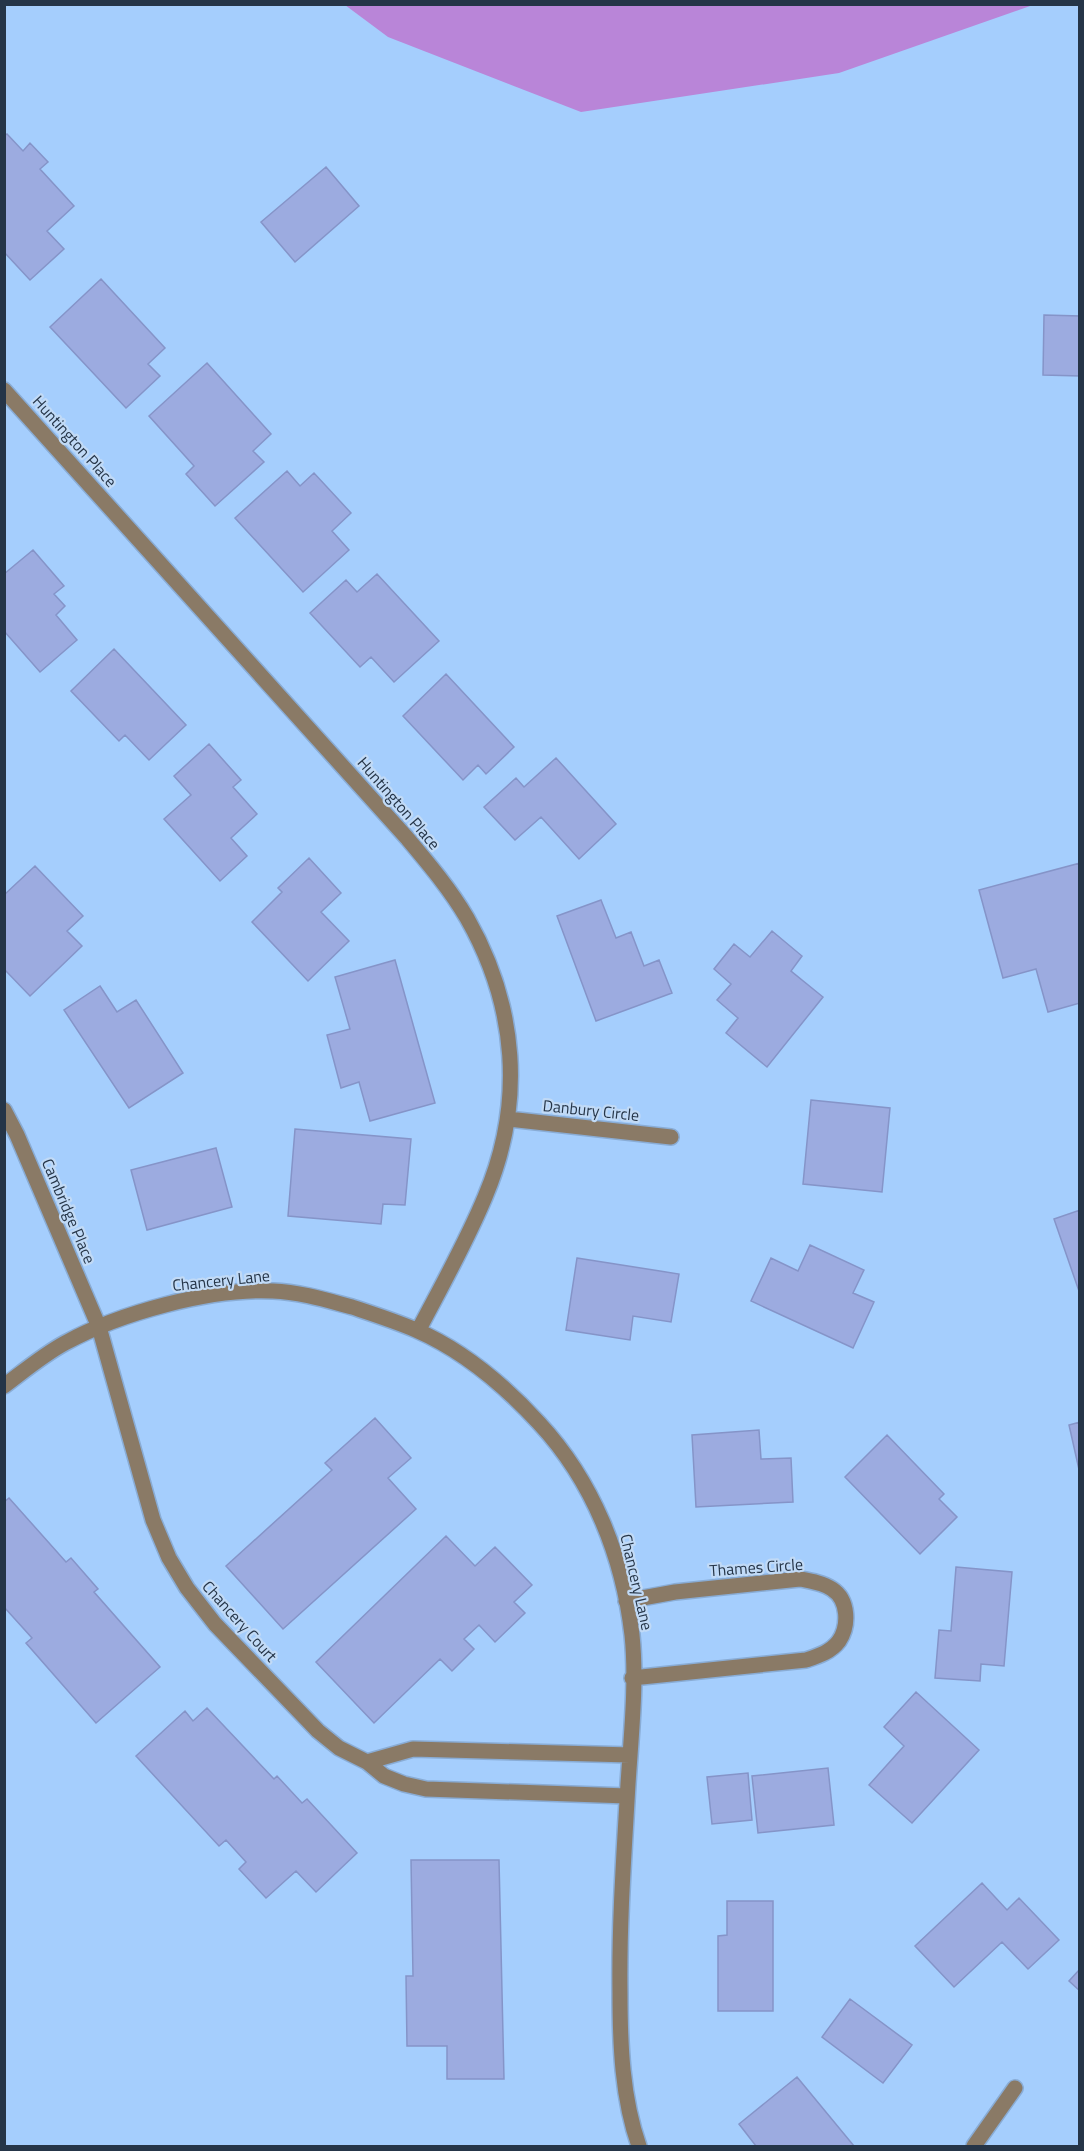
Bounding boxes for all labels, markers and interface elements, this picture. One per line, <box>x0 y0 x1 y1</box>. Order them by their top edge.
street label: Huntington Place <box>27 390 123 492</box>
street label: Huntington Place <box>352 751 446 855</box>
street label: Danbury Circle <box>542 1093 640 1127</box>
street label: Cambridge Place <box>36 1155 102 1267</box>
street label: Chancery Lane <box>171 1263 271 1297</box>
street label: Chancery Lane <box>614 1532 660 1632</box>
street label: Thames Circle <box>708 1552 804 1582</box>
street label: Chancery Court <box>197 1575 283 1667</box>

